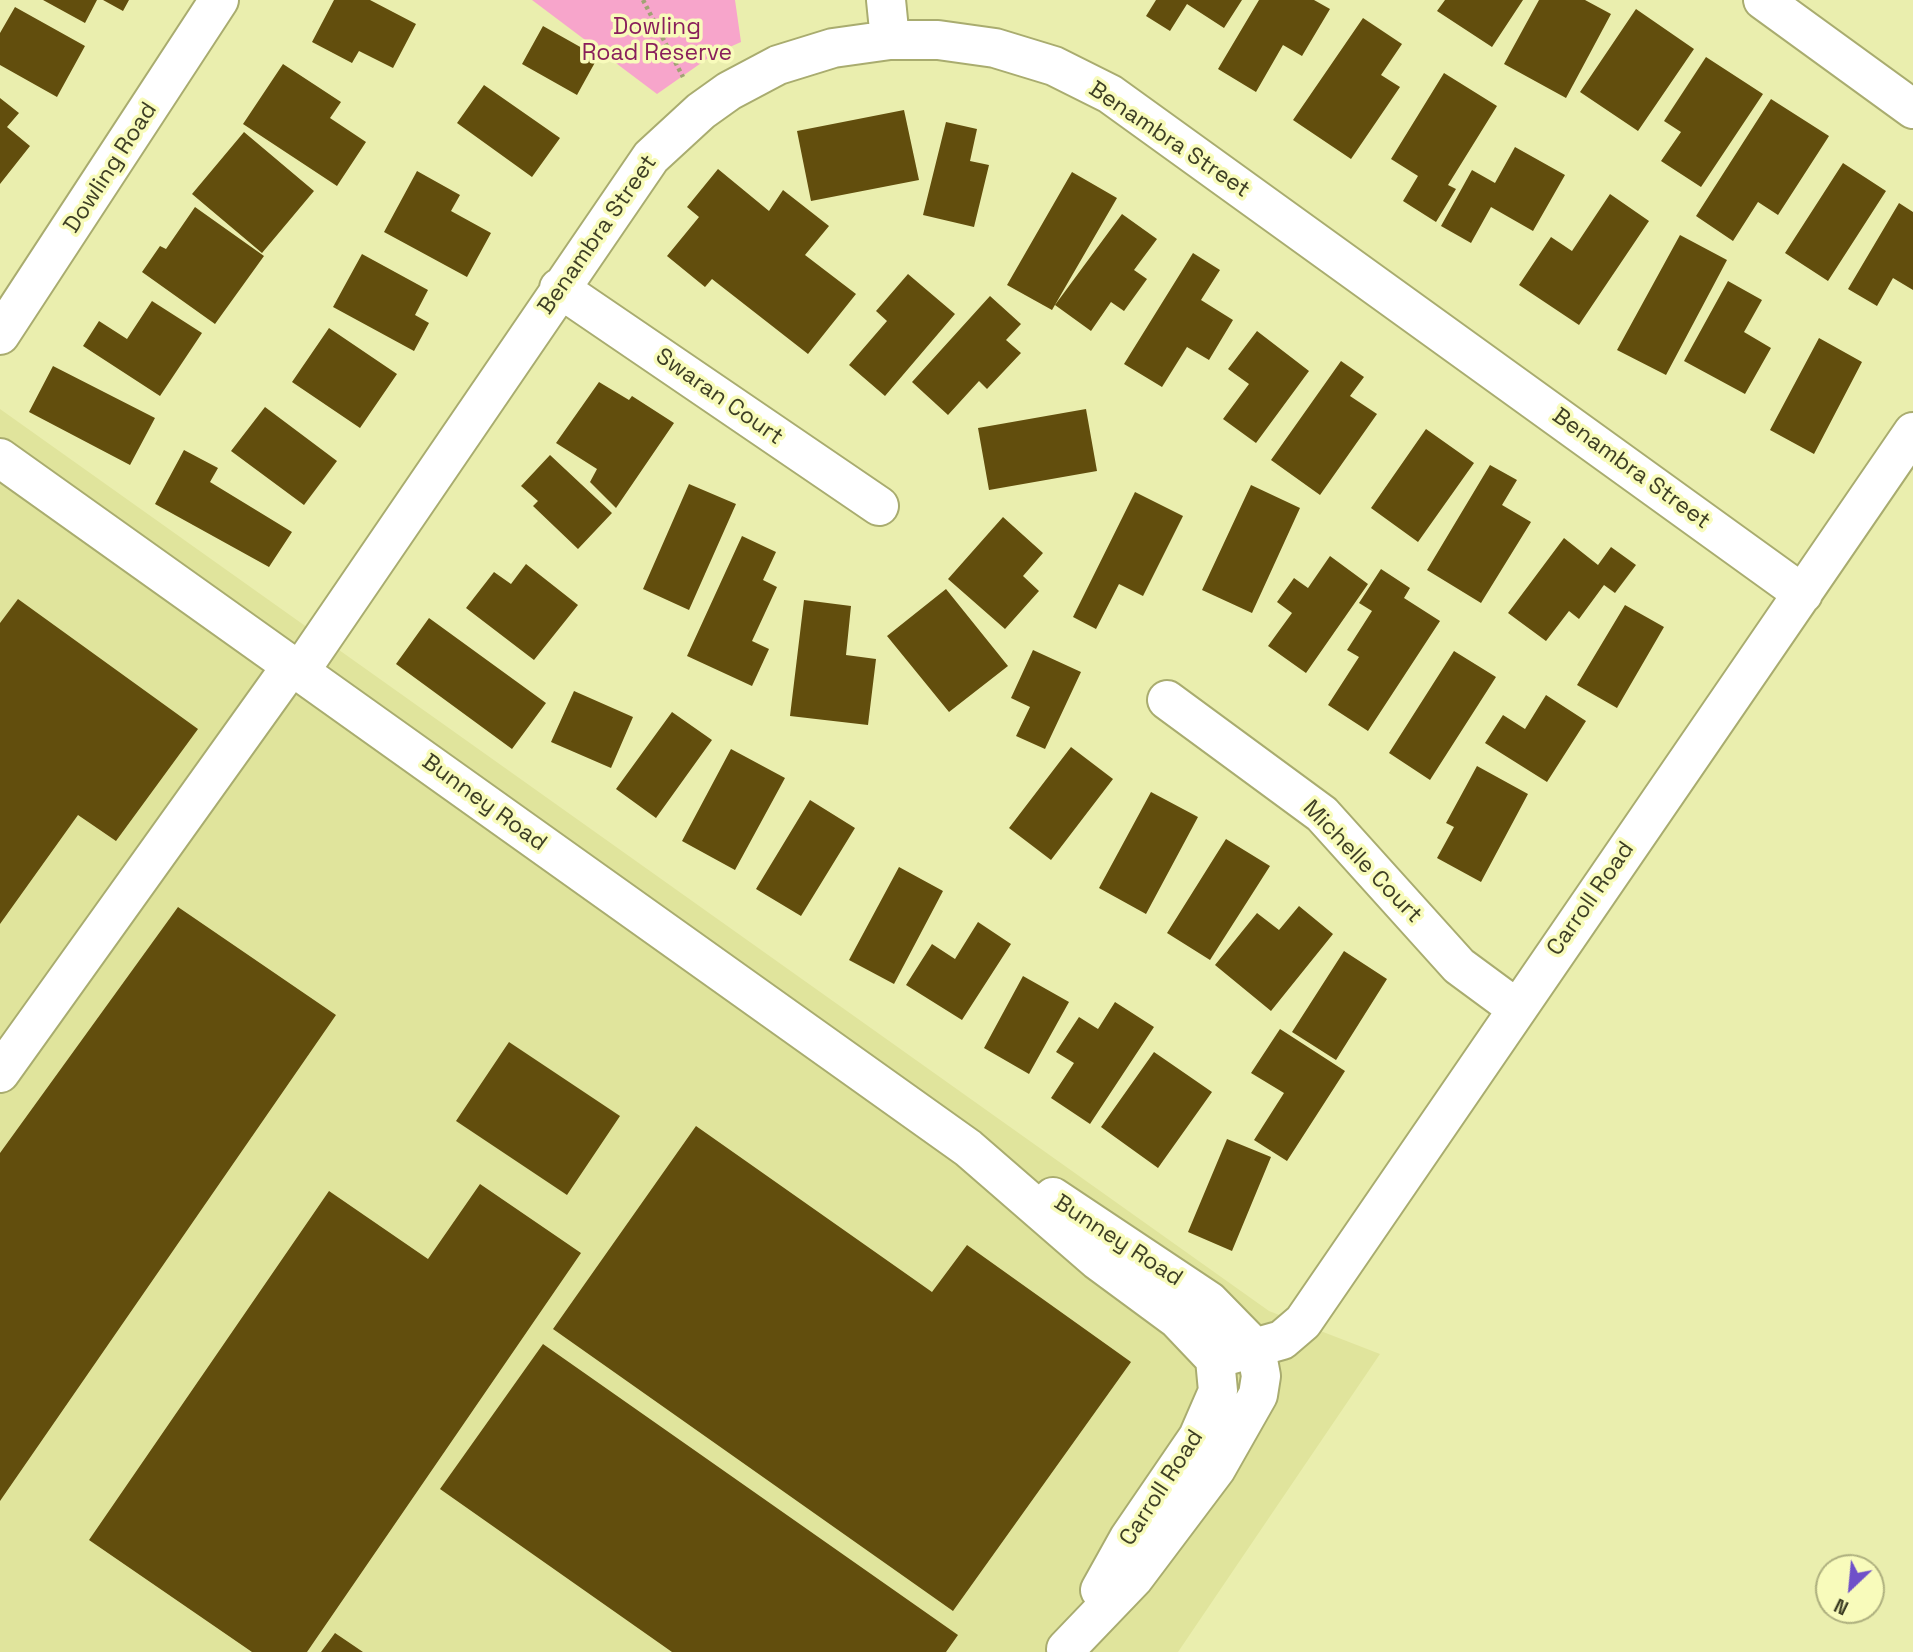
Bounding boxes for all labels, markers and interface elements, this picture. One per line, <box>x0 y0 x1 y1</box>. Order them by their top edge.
park label: Dowling Road Reserve <box>582 14 732 68</box>
street label: Benambra Street <box>1083 76 1255 204</box>
street label: Dowling Road <box>59 98 163 238</box>
street label: Benambra Street <box>533 150 663 320</box>
street label: Swaran Court <box>650 343 788 451</box>
street label: Benambra Street <box>1547 402 1715 536</box>
street label: Bunney Road <box>416 748 552 858</box>
street label: Michelle Court <box>1296 795 1428 929</box>
street label: Carroll Road <box>1542 837 1640 961</box>
street label: Bunney Road <box>1049 1189 1187 1293</box>
street label: Carroll Road <box>1114 1425 1210 1551</box>
north arrow <box>1815 1554 1885 1624</box>
text: N <box>1830 1593 1853 1621</box>

